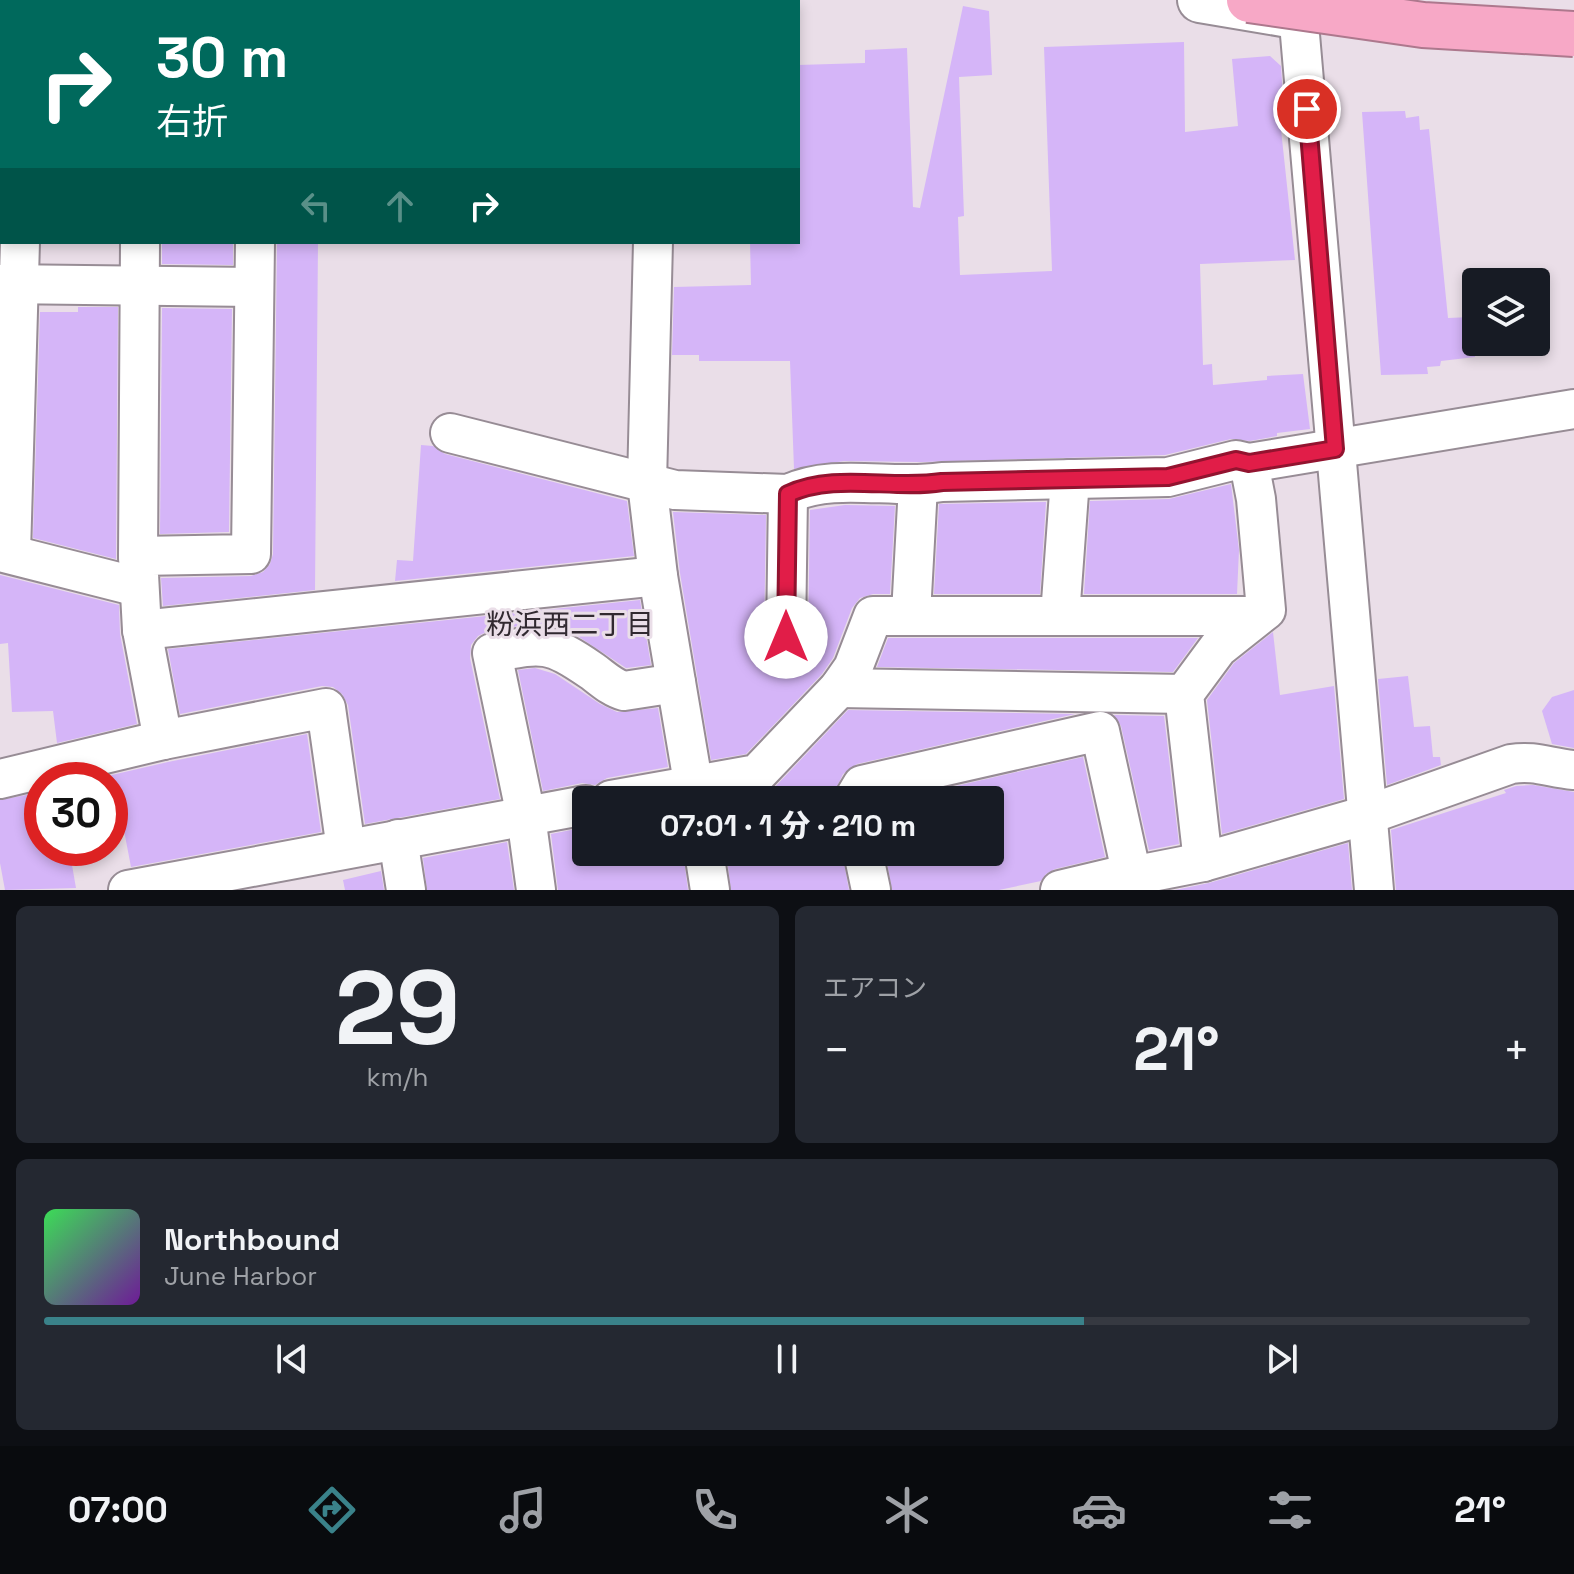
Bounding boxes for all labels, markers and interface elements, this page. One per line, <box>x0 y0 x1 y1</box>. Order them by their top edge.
text: 30 m <box>156 22 288 93</box>
icon: right <box>24 32 128 136</box>
pin <box>1273 75 1341 143</box>
icon: arrive <box>1285 87 1329 131</box>
text: 右折 <box>156 99 228 145</box>
icon: left <box>294 184 338 228</box>
icon: ahead <box>378 184 422 228</box>
icon: right <box>462 184 506 228</box>
map controls <box>1462 268 1550 356</box>
button: layers <box>1462 268 1550 356</box>
position arrow <box>744 595 828 679</box>
district label: 粉浜西二丁目 <box>486 606 654 642</box>
speed limit sign: 30 <box>24 762 128 866</box>
text: 07:01 · 1 分 · 210 m <box>660 806 916 845</box>
text: 29 <box>335 942 460 1074</box>
text: エアコン <box>823 971 927 1005</box>
text: 21° <box>1133 1011 1220 1088</box>
text: − <box>823 1022 850 1078</box>
text: + <box>1503 1022 1530 1078</box>
text: km/h <box>367 1060 428 1094</box>
text: Northbound <box>164 1220 340 1259</box>
text: June Harbor <box>164 1259 317 1293</box>
icon: previous <box>270 1337 314 1381</box>
icon: pause <box>765 1337 809 1381</box>
icon: next <box>1260 1337 1304 1381</box>
icon: directions <box>304 1482 360 1538</box>
icon: music <box>495 1482 551 1538</box>
icon: phone <box>687 1482 743 1538</box>
icon: climate <box>879 1482 935 1538</box>
icon: car <box>1071 1482 1127 1538</box>
icon: filters <box>1262 1482 1318 1538</box>
text: 07:00 <box>68 1487 168 1533</box>
text: 21° <box>1454 1487 1506 1533</box>

